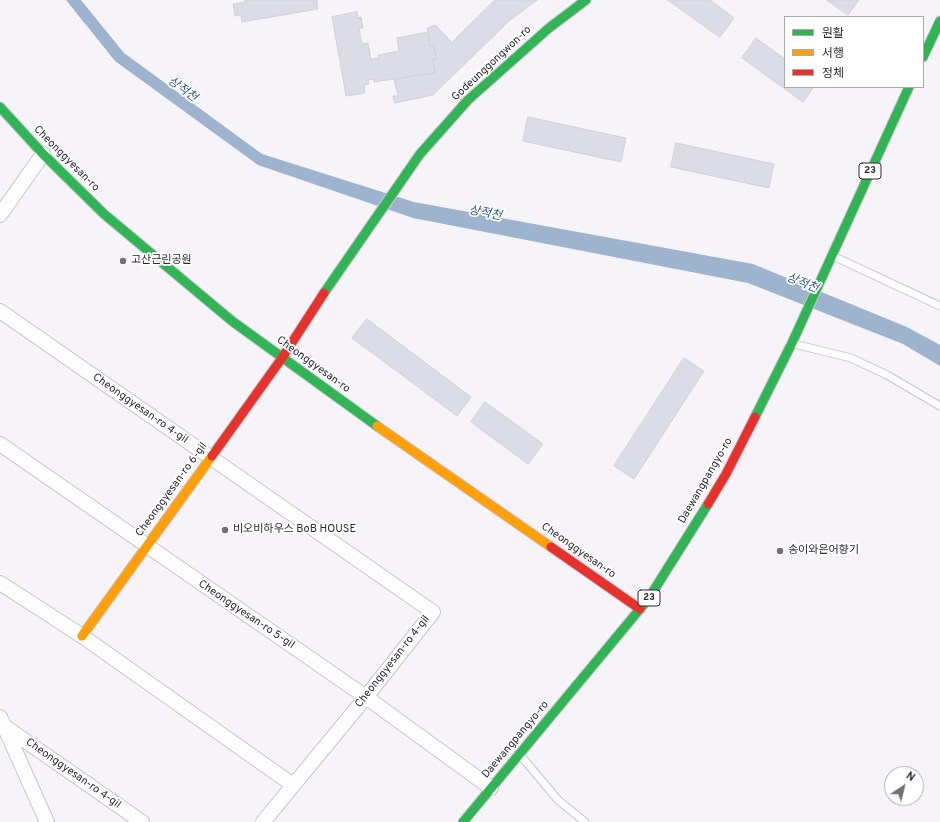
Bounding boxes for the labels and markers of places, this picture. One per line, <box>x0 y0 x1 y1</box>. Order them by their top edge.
place label: 고산근린공원 <box>131 254 192 268</box>
marker: 고산근린공원 <box>118 256 128 266</box>
place label: 비오비하우스 BoB HOUSE <box>233 523 356 537</box>
marker: 비오비하우스 BoB HOUSE <box>220 525 230 535</box>
place label: 송이와은어향기 <box>788 544 859 558</box>
marker: 송이와은어향기 <box>775 546 785 556</box>

